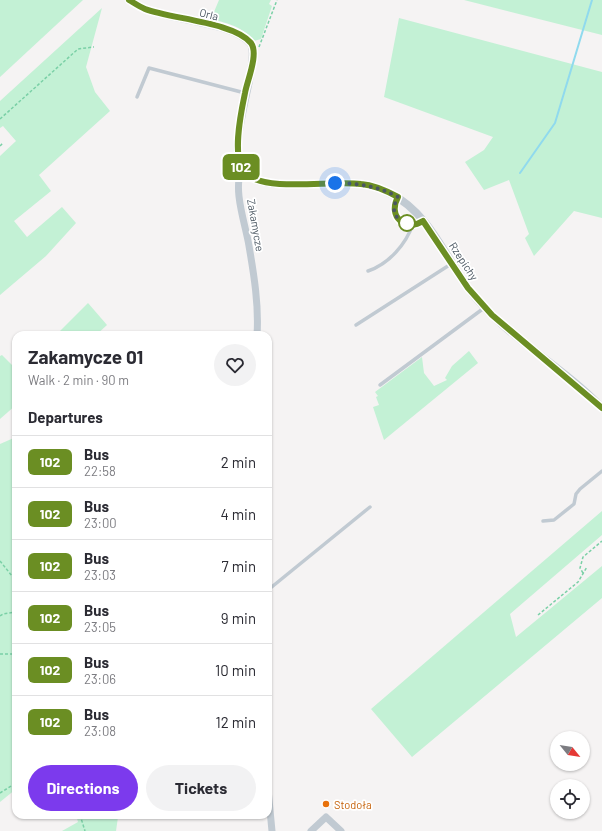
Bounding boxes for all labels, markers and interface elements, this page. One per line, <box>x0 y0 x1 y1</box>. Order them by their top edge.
street label: Orla <box>198 5 220 23</box>
line badge: 102 <box>218 154 264 180</box>
text: 102 <box>231 158 251 175</box>
your location <box>325 173 345 193</box>
street label: Zakamycze <box>245 198 267 252</box>
unlabelled marker <box>398 214 416 232</box>
street label: Rzepichy <box>447 239 481 283</box>
button: heart <box>214 344 256 386</box>
text: Zakamycze 01 <box>28 345 143 368</box>
text: Walk · 2 min · 90 m <box>28 372 129 388</box>
text: Departures <box>28 408 103 426</box>
text: Bus <box>84 445 109 463</box>
text: 102 <box>40 453 60 470</box>
text: 2 min <box>221 453 256 471</box>
text: 22:58 <box>84 463 116 479</box>
text: Bus <box>84 497 109 515</box>
text: 102 <box>40 505 60 522</box>
text: 4 min <box>220 505 256 523</box>
text: 23:00 <box>84 515 117 531</box>
text: Bus <box>84 549 109 567</box>
text: 102 <box>40 557 60 574</box>
text: 7 min <box>222 557 256 575</box>
text: 23:03 <box>84 567 116 583</box>
text: Bus <box>84 601 109 619</box>
text: 102 <box>40 609 60 626</box>
text: 9 min <box>221 609 256 627</box>
text: 23:05 <box>84 619 116 635</box>
text: Bus <box>84 653 109 671</box>
text: 102 <box>40 661 60 678</box>
text: 10 min <box>215 661 256 679</box>
text: 23:06 <box>84 671 116 687</box>
text: Bus <box>84 705 109 723</box>
text: 102 <box>40 713 60 730</box>
text: 12 min <box>215 713 256 731</box>
text: 23:08 <box>84 723 116 739</box>
north arrow <box>550 731 590 771</box>
map controls <box>550 731 590 819</box>
button: Directions <box>28 765 138 811</box>
button: Tickets <box>146 765 256 811</box>
button: locate <box>550 779 590 819</box>
place label: Stodoła <box>334 798 372 811</box>
marker: Stodoła <box>321 799 331 809</box>

